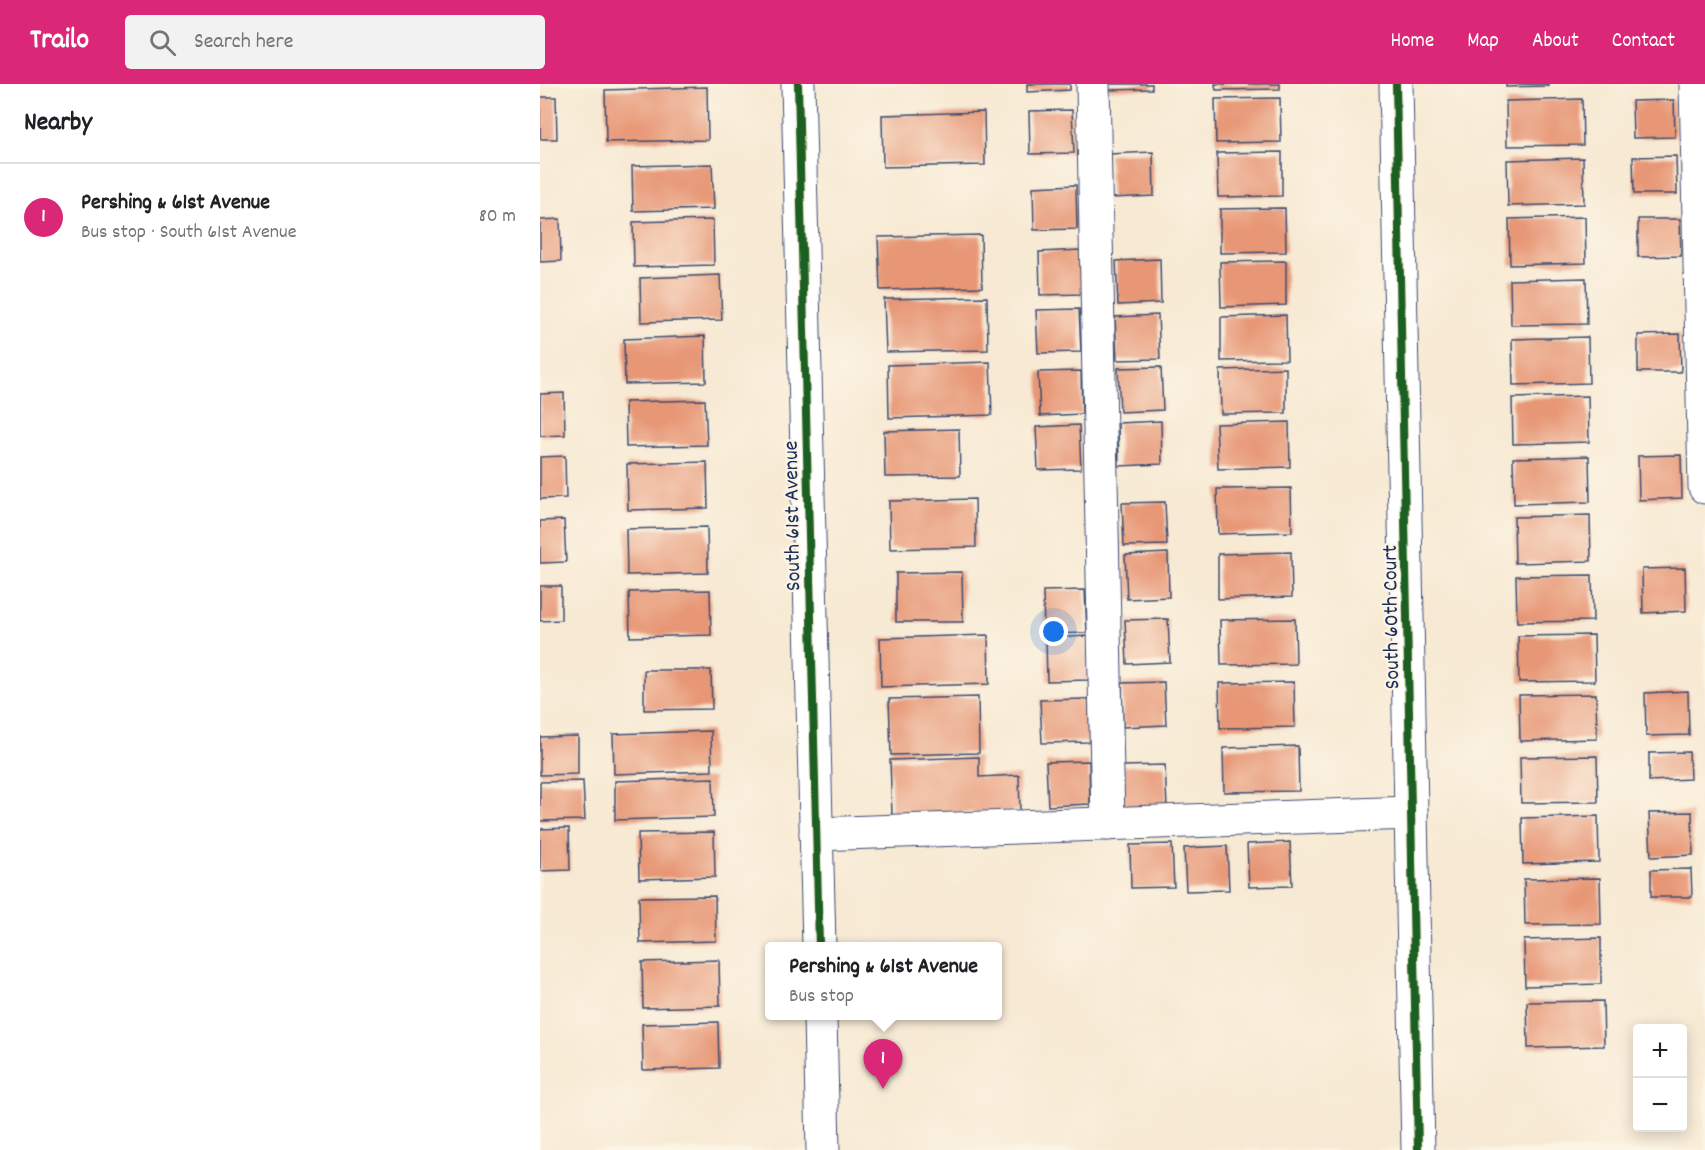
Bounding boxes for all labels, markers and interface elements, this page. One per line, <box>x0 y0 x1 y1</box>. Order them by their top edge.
search box <box>125 15 545 69</box>
text: Trailo <box>30 22 89 62</box>
icon: search <box>146 26 179 59</box>
text: Search here <box>194 27 293 58</box>
text: Home <box>1390 27 1434 57</box>
text: Map <box>1467 27 1499 57</box>
text: About <box>1532 27 1579 57</box>
text: Contact <box>1612 27 1675 57</box>
text: Nearby <box>24 105 92 142</box>
text: Pershing & 61st Avenue <box>81 188 270 219</box>
text: 1 <box>41 203 46 231</box>
text: 80 m <box>479 203 516 231</box>
text: Bus stop · South 61st Avenue <box>81 219 297 247</box>
street label: South 61st Avenue <box>777 440 810 591</box>
street label: South 60th Court <box>1376 544 1409 690</box>
your location <box>1039 617 1068 646</box>
popup <box>765 942 1002 1020</box>
text: Pershing & 61st Avenue <box>789 952 978 983</box>
text: Bus stop <box>789 983 854 1011</box>
map controls <box>1633 1024 1687 1132</box>
button: + <box>1633 1024 1687 1078</box>
pin: 1 <box>864 1040 902 1089</box>
button: − <box>1633 1078 1687 1132</box>

